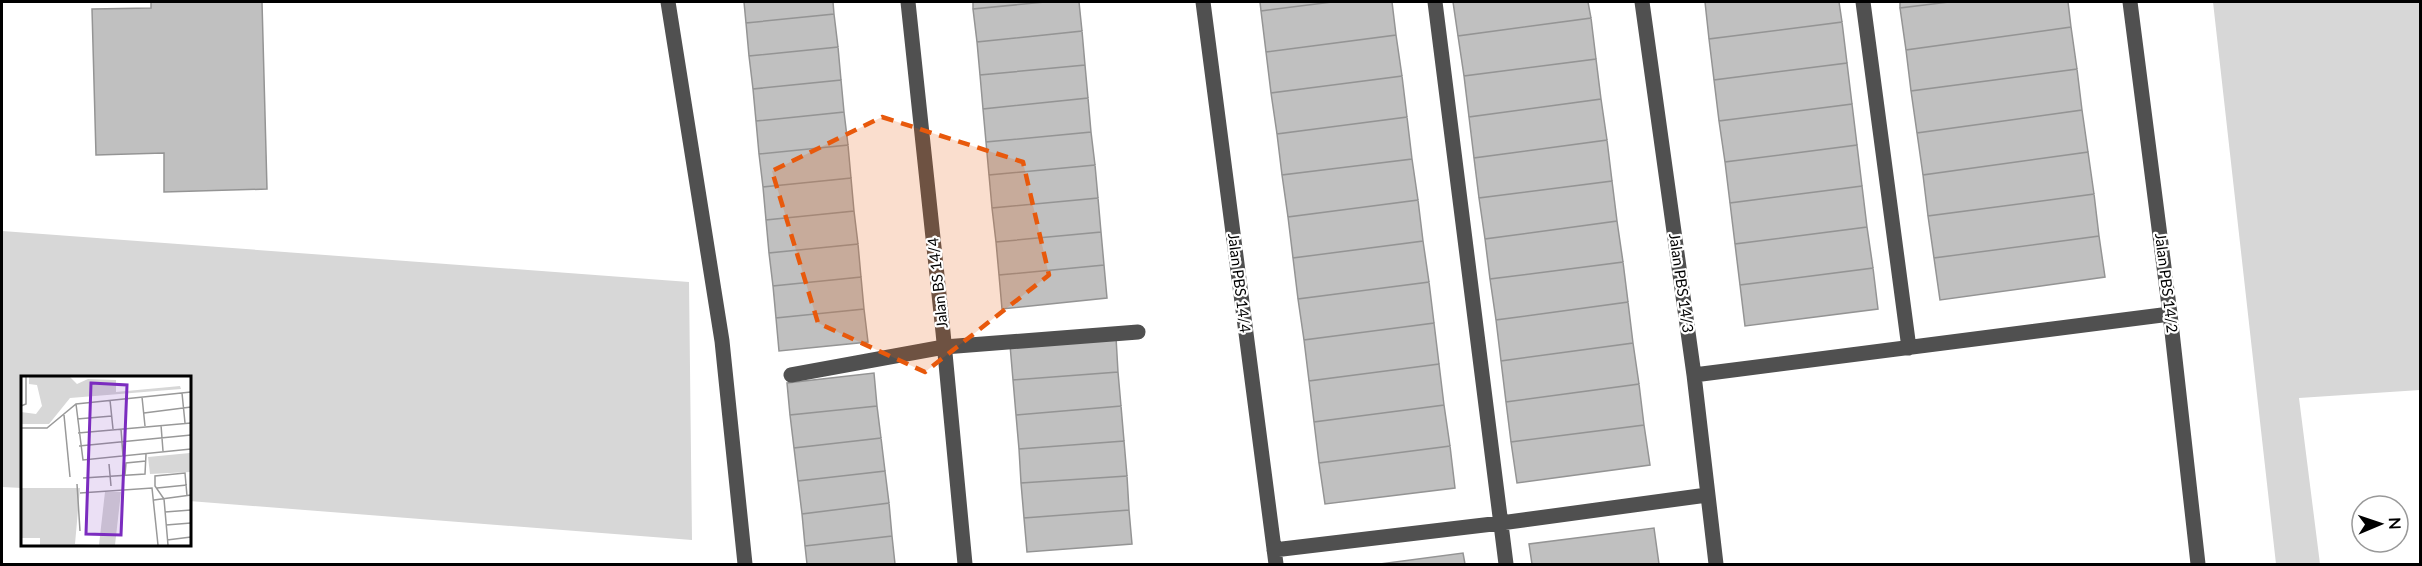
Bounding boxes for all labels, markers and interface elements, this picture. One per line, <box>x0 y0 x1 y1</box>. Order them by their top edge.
street label: Jalan PBS 14/4 <box>1225 232 1255 334</box>
street label: Jalan PBS 14/3 <box>1666 232 1698 334</box>
street label: Jalan PBS 14/2 <box>2152 232 2182 334</box>
street label: Jalan BS 14/4 <box>923 236 951 329</box>
inset map <box>21 376 190 545</box>
north arrow <box>2350 494 2410 554</box>
text: N <box>2386 517 2405 530</box>

